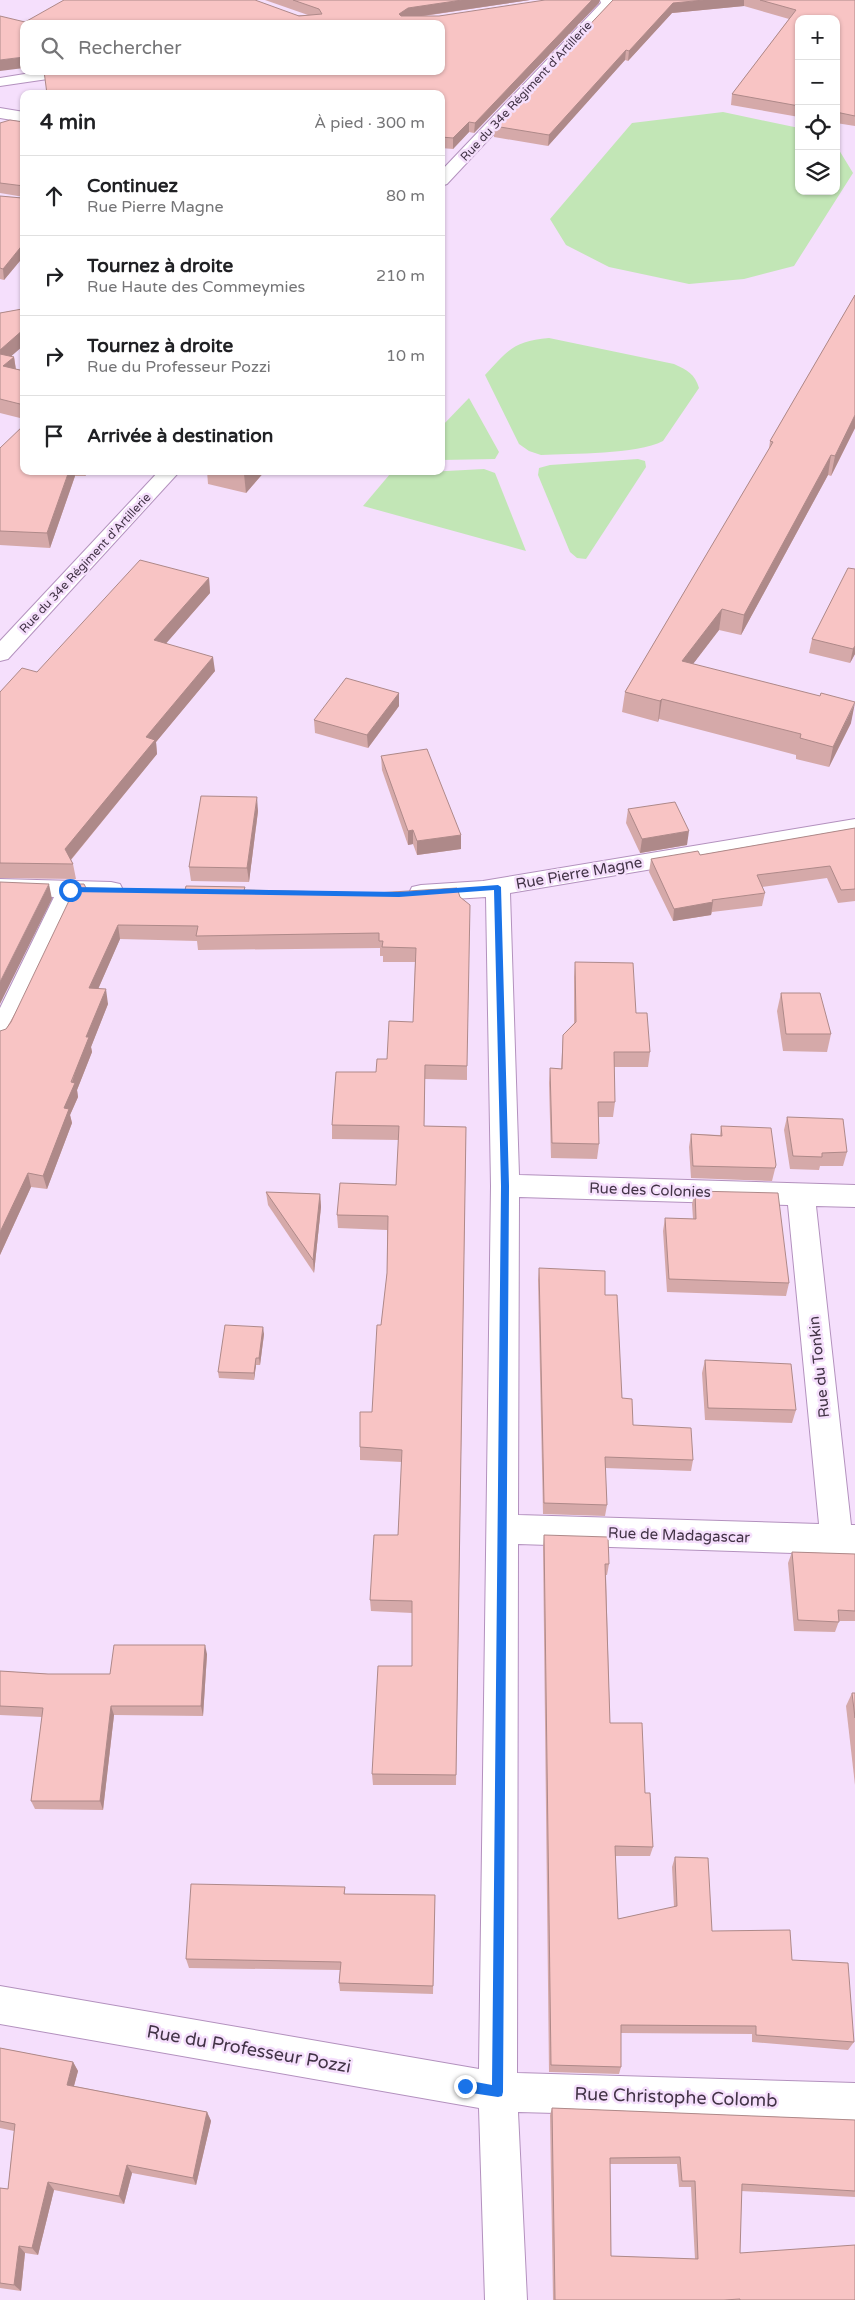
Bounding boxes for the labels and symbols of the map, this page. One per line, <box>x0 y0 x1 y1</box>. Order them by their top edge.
street label: Rue du 34e Régiment d'Artillerie <box>458 18 595 164</box>
street label: Rue du 34e Régiment d'Artillerie <box>17 490 154 636</box>
street label: Rue Pierre Magne <box>514 853 644 893</box>
route start <box>59 879 82 902</box>
street label: Rue des Colonies <box>589 1179 711 1201</box>
street label: Rue du Tonkin <box>805 1315 833 1419</box>
street label: Rue de Madagascar <box>608 1524 751 1546</box>
street label: Rue du Professeur Pozzi <box>145 2020 353 2078</box>
route end <box>454 2075 477 2098</box>
street label: Rue Christophe Colomb <box>574 2082 778 2112</box>

